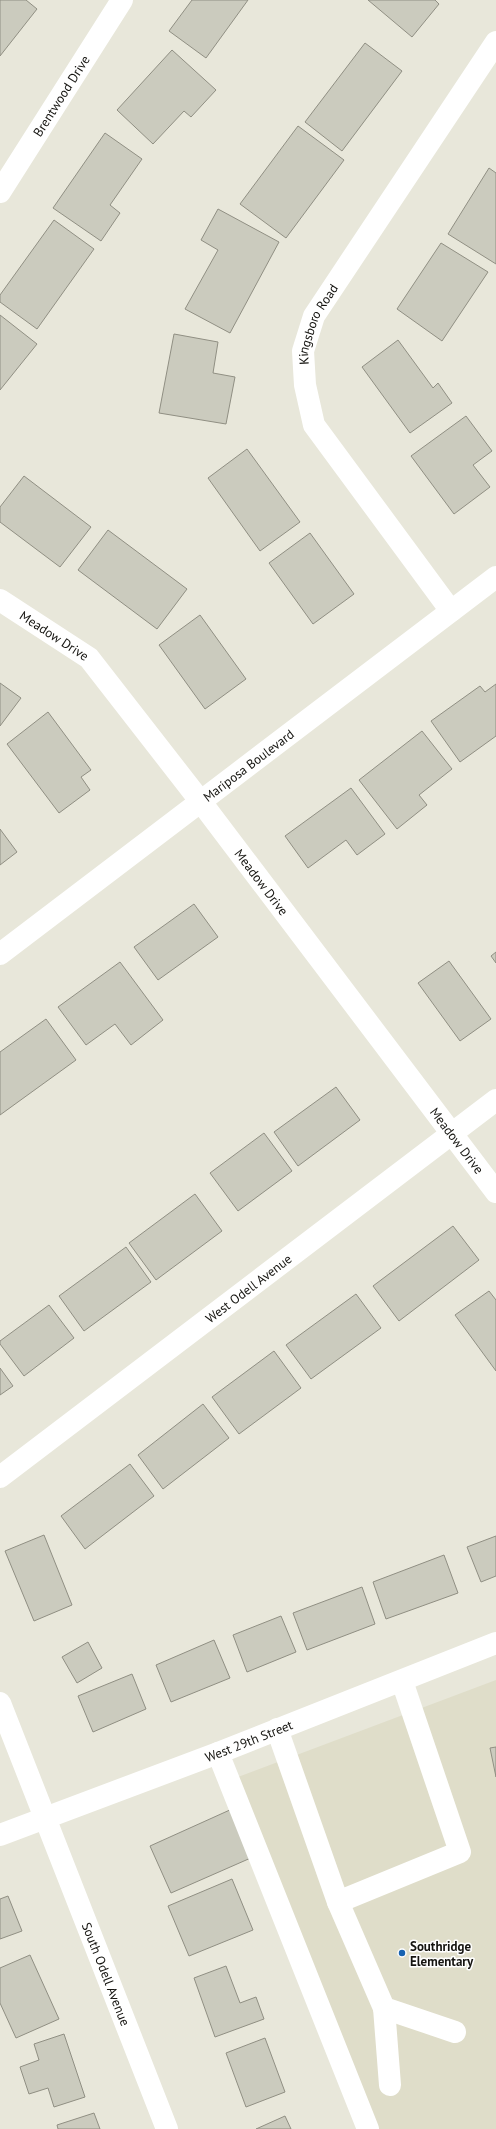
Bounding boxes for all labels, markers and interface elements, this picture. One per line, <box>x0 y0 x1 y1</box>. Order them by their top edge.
street label: Brentwood Drive <box>29 52 94 140</box>
street label: Kingsboro Road <box>295 281 342 365</box>
street label: Meadow Drive <box>16 607 92 665</box>
street label: Mariposa Boulevard <box>200 726 298 806</box>
street label: Meadow Drive <box>231 846 292 919</box>
street label: Meadow Drive <box>426 1104 487 1177</box>
street label: West Odell Avenue <box>202 1250 295 1327</box>
street label: West 29th Street <box>203 1716 296 1766</box>
street label: South Odell Avenue <box>78 1920 134 2028</box>
place label: Southridge Elementary <box>410 1938 474 1970</box>
marker: Southridge Elementary <box>397 1948 407 1958</box>

